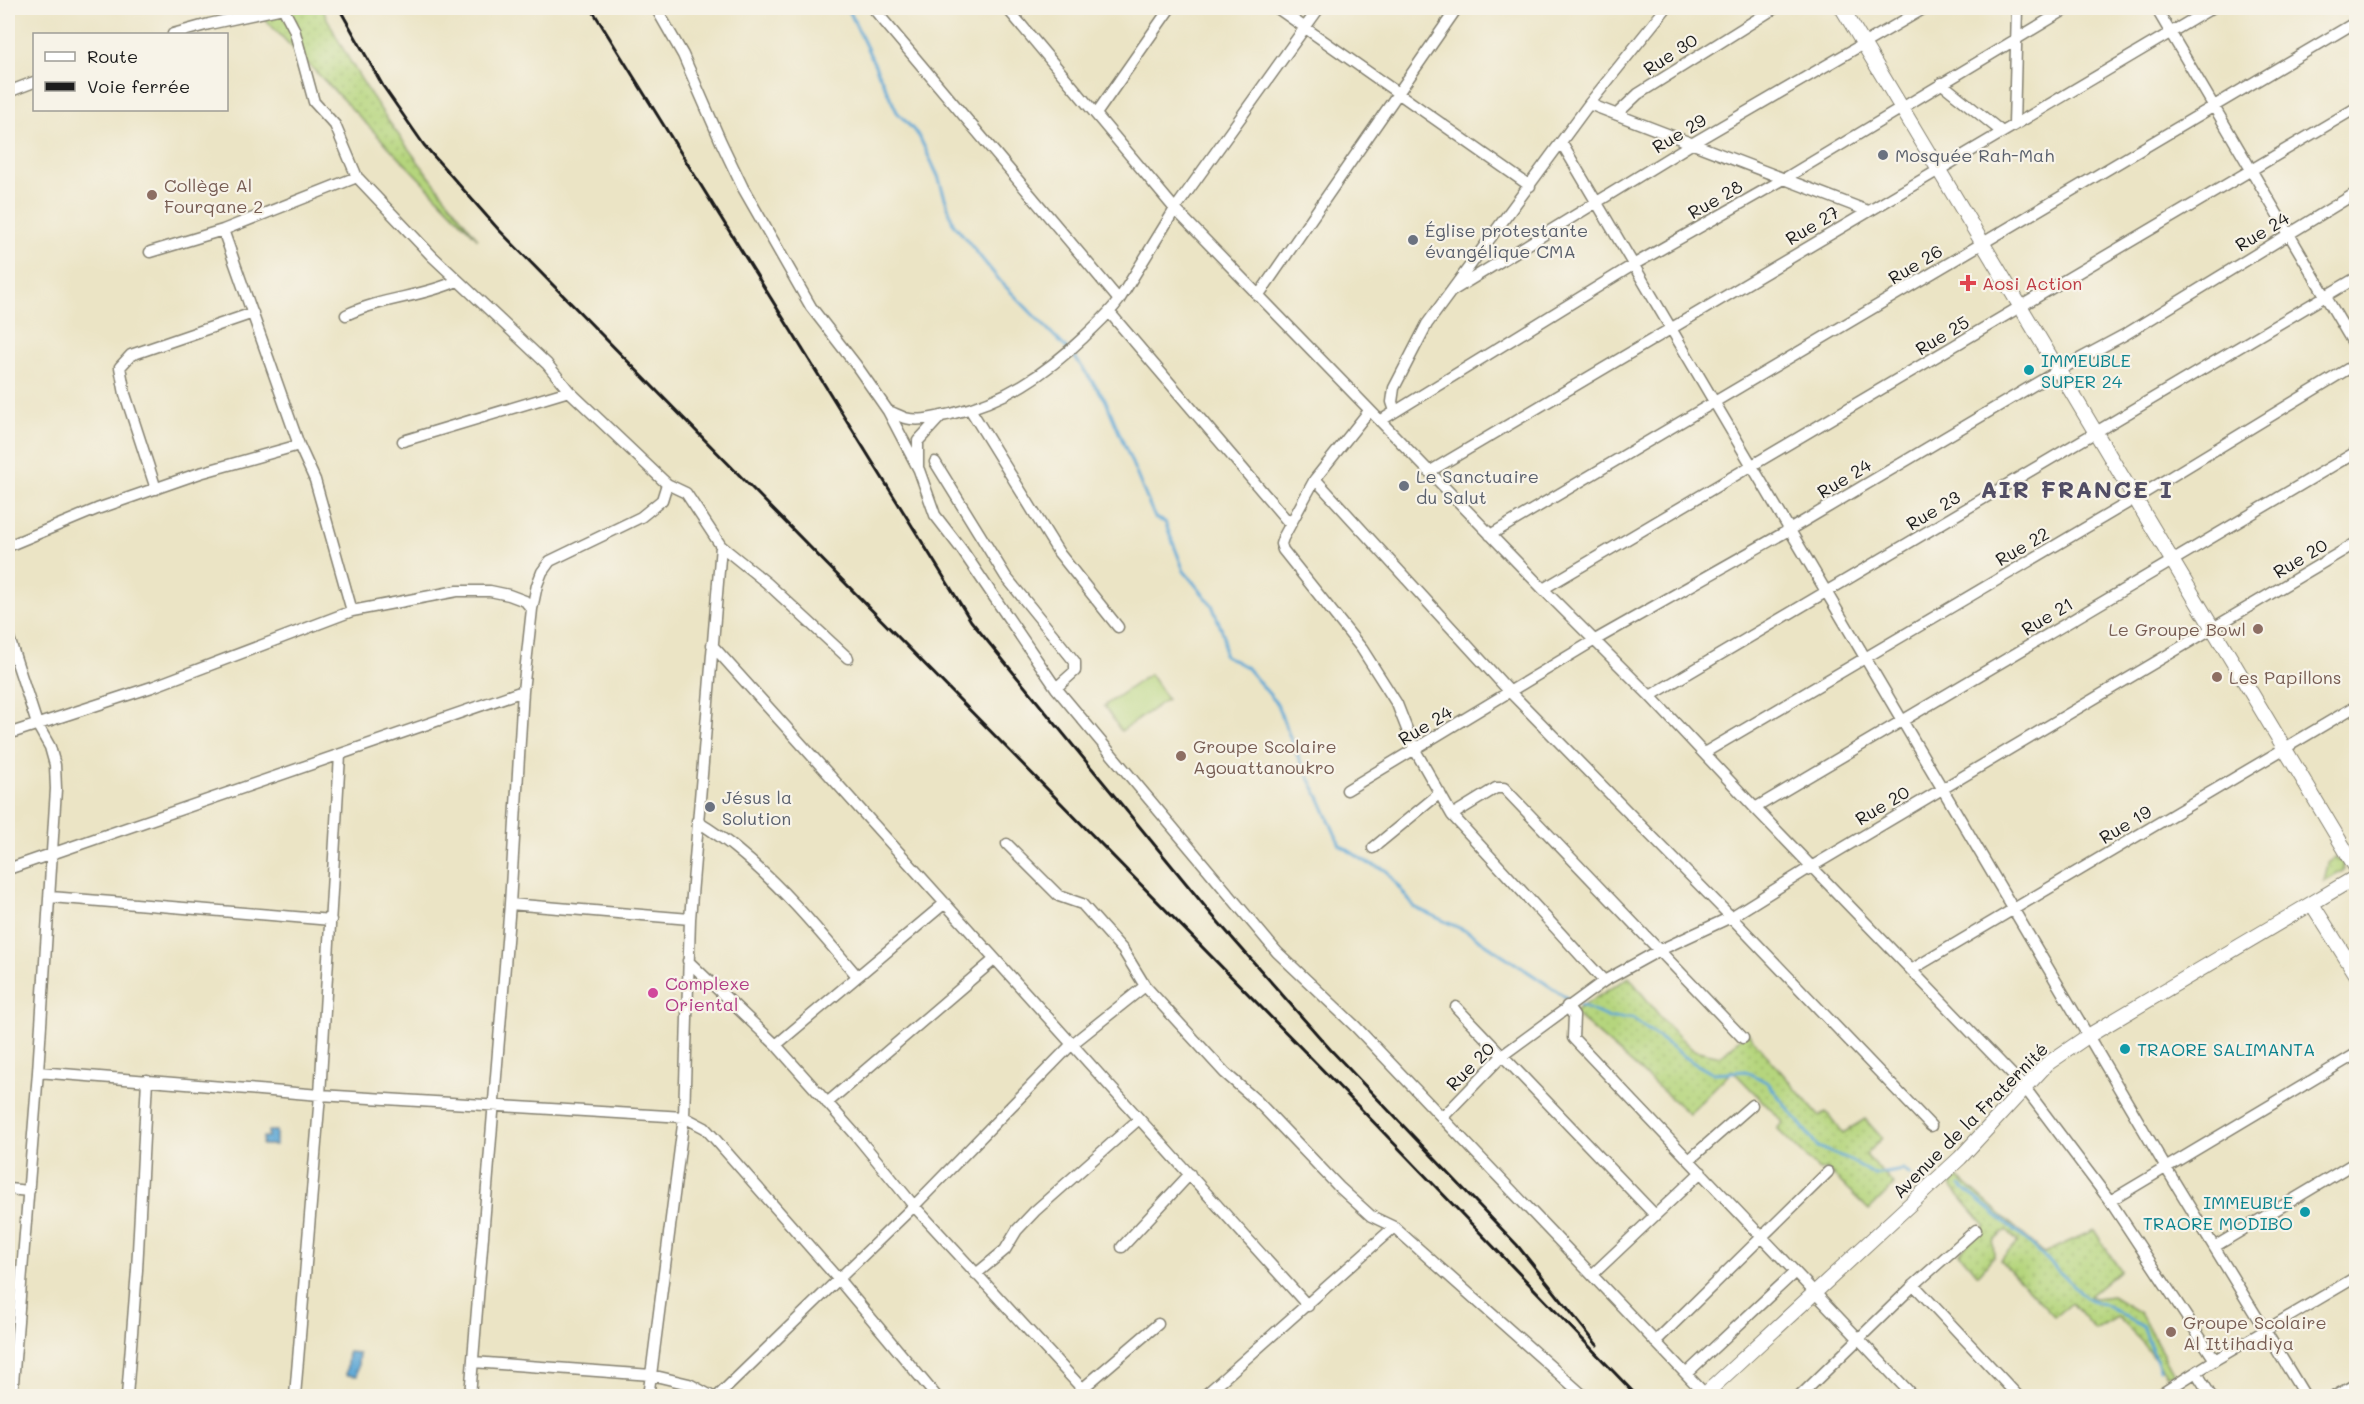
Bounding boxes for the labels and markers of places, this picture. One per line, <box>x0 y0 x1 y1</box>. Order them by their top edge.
place label: Mosquée Rah-Mah <box>1895 143 2054 167</box>
marker: Mosquée Rah-Mah <box>1876 148 1890 162</box>
place label: Collège Al Fourqane 2 <box>164 173 263 218</box>
marker: Collège Al Fourqane 2 <box>145 188 159 202</box>
place label: Église protestante évangélique CMA <box>1425 218 1588 263</box>
marker: Église protestante évangélique CMA <box>1406 233 1420 247</box>
place label: Aosi Action <box>1982 271 2082 295</box>
marker: Aosi Action <box>1959 274 1977 292</box>
place label: IMMEUBLE SUPER 24 <box>2041 348 2131 393</box>
marker: IMMEUBLE SUPER 24 <box>2022 363 2036 377</box>
place label: Le Sanctuaire du Salut <box>1416 464 1539 509</box>
marker: Le Sanctuaire du Salut <box>1397 479 1411 493</box>
place label: Le Groupe Bowl <box>2108 617 2246 641</box>
marker: Le Groupe Bowl <box>2251 622 2265 636</box>
place label: Les Papillons <box>2229 665 2341 689</box>
marker: Les Papillons <box>2210 670 2224 684</box>
place label: Groupe Scolaire Agouattanoukro <box>1193 734 1337 779</box>
marker: Groupe Scolaire Agouattanoukro <box>1174 749 1188 763</box>
place label: Jésus la Solution <box>722 785 792 830</box>
marker: Jésus la Solution <box>703 800 717 814</box>
place label: Complexe Oriental <box>665 971 750 1016</box>
marker: Complexe Oriental <box>646 986 660 1000</box>
place label: TRAORE SALIMANTA <box>2137 1037 2315 1061</box>
marker: TRAORE SALIMANTA <box>2118 1042 2132 1056</box>
place label: IMMEUBLE TRAORE MODIBO <box>2143 1190 2293 1235</box>
marker: IMMEUBLE TRAORE MODIBO <box>2298 1205 2312 1219</box>
place label: Groupe Scolaire Al Ittihadiya <box>2183 1310 2327 1355</box>
marker: Groupe Scolaire Al Ittihadiya <box>2164 1325 2178 1339</box>

